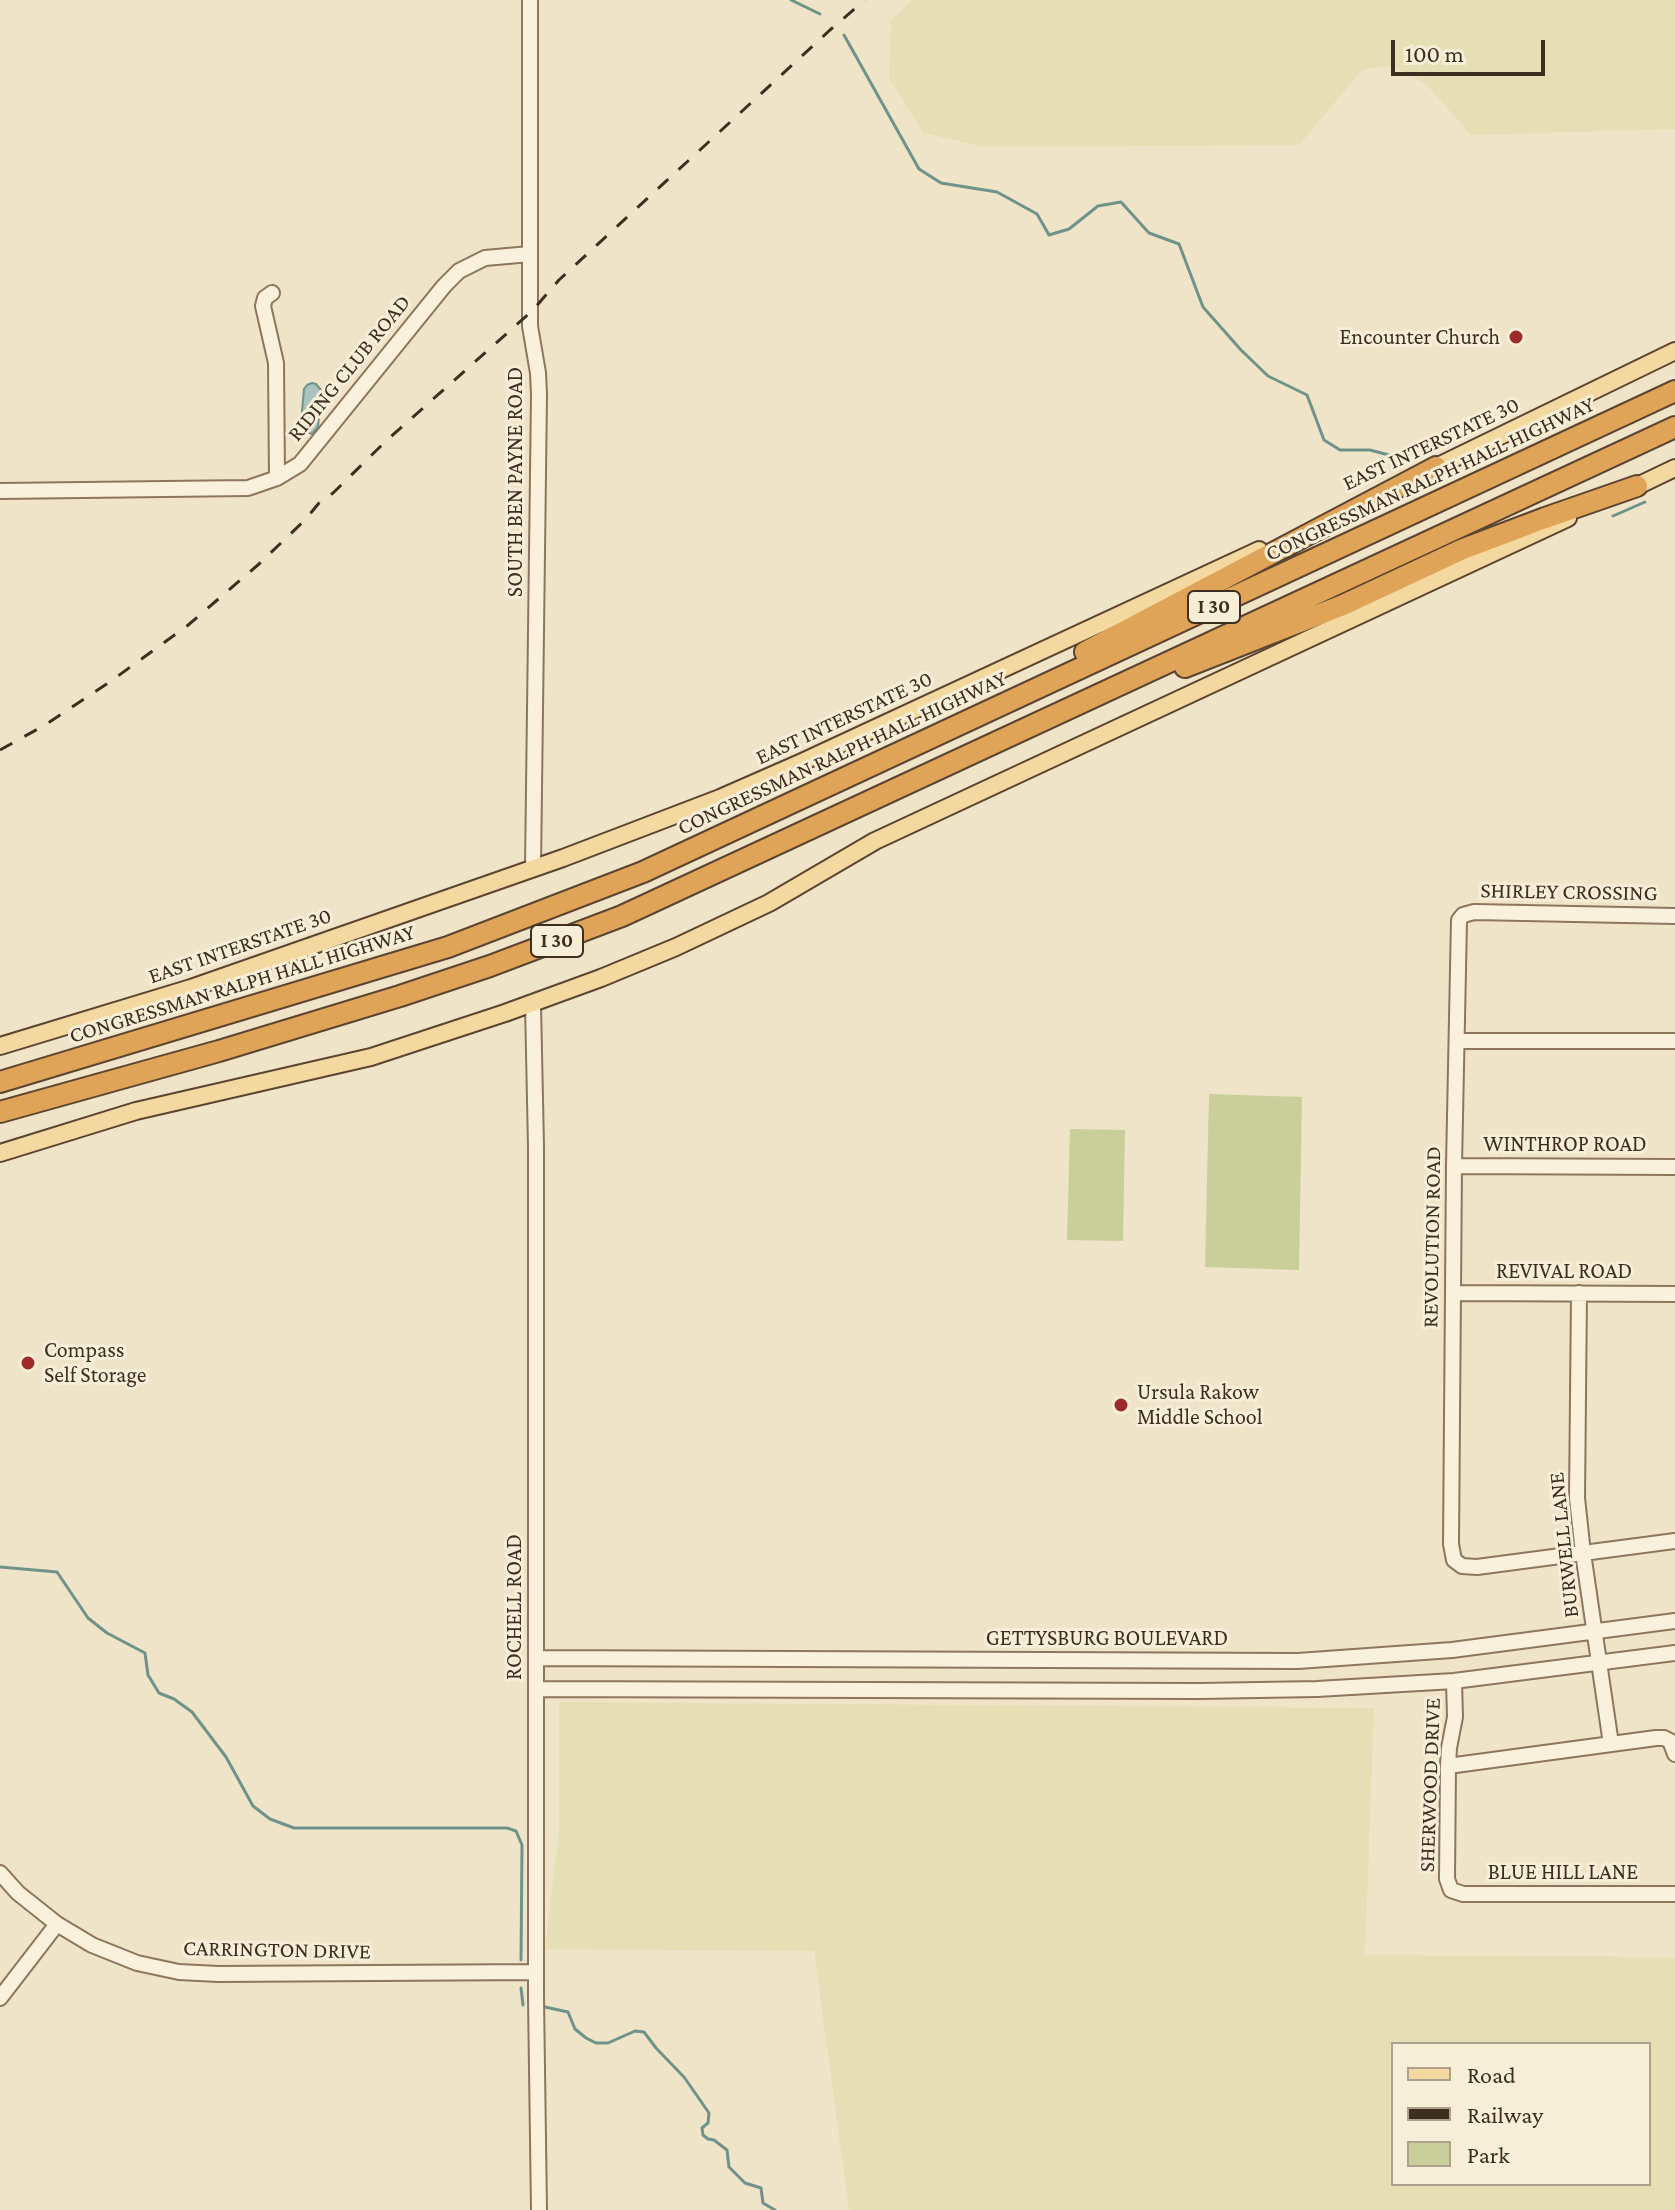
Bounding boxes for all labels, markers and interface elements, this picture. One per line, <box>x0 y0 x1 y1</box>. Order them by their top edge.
scale bar <box>1395 24 1549 74</box>
text: 100 m <box>1405 40 1464 67</box>
street label: RIDING CLUB ROAD <box>282 289 416 447</box>
place label: Encounter Church <box>1339 324 1500 350</box>
marker: Encounter Church <box>1507 328 1525 346</box>
street label: SOUTH BEN PAYNE ROAD <box>502 367 528 597</box>
street label: CONGRESSMAN RALPH HALL HIGHWAY <box>1261 391 1599 567</box>
street label: EAST INTERSTATE 30 <box>1339 392 1523 496</box>
road number: I 30 <box>1188 591 1240 623</box>
street label: CONGRESSMAN RALPH HALL HIGHWAY <box>673 665 1011 841</box>
street label: EAST INTERSTATE 30 <box>752 666 936 770</box>
street label: SHIRLEY CROSSING <box>1480 877 1658 907</box>
street label: EAST INTERSTATE 30 <box>145 902 335 990</box>
street label: CONGRESSMAN RALPH HALL HIGHWAY <box>66 919 418 1049</box>
road number: I 30 <box>531 925 583 957</box>
street label: WINTHROP ROAD <box>1483 1131 1647 1157</box>
street label: REVOLUTION ROAD <box>1417 1146 1447 1328</box>
street label: REVIVAL ROAD <box>1496 1258 1632 1284</box>
place label: Compass Self Storage <box>44 1337 146 1388</box>
marker: Compass Self Storage <box>19 1354 37 1372</box>
place label: Ursula Rakow Middle School <box>1137 1379 1262 1430</box>
marker: Ursula Rakow Middle School <box>1112 1396 1130 1414</box>
street label: BURWELL LANE <box>1543 1471 1585 1619</box>
street label: ROCHELL ROAD <box>501 1534 527 1680</box>
street label: GETTYSBURG BOULEVARD <box>986 1625 1228 1651</box>
street label: SHERWOOD DRIVE <box>1414 1697 1446 1873</box>
street label: BLUE HILL LANE <box>1488 1859 1638 1885</box>
street label: CARRINGTON DRIVE <box>183 1935 371 1965</box>
legend <box>1391 2042 1651 2186</box>
text: Road <box>1467 2061 1516 2088</box>
text: Railway <box>1467 2101 1543 2128</box>
text: Park <box>1467 2141 1510 2168</box>

